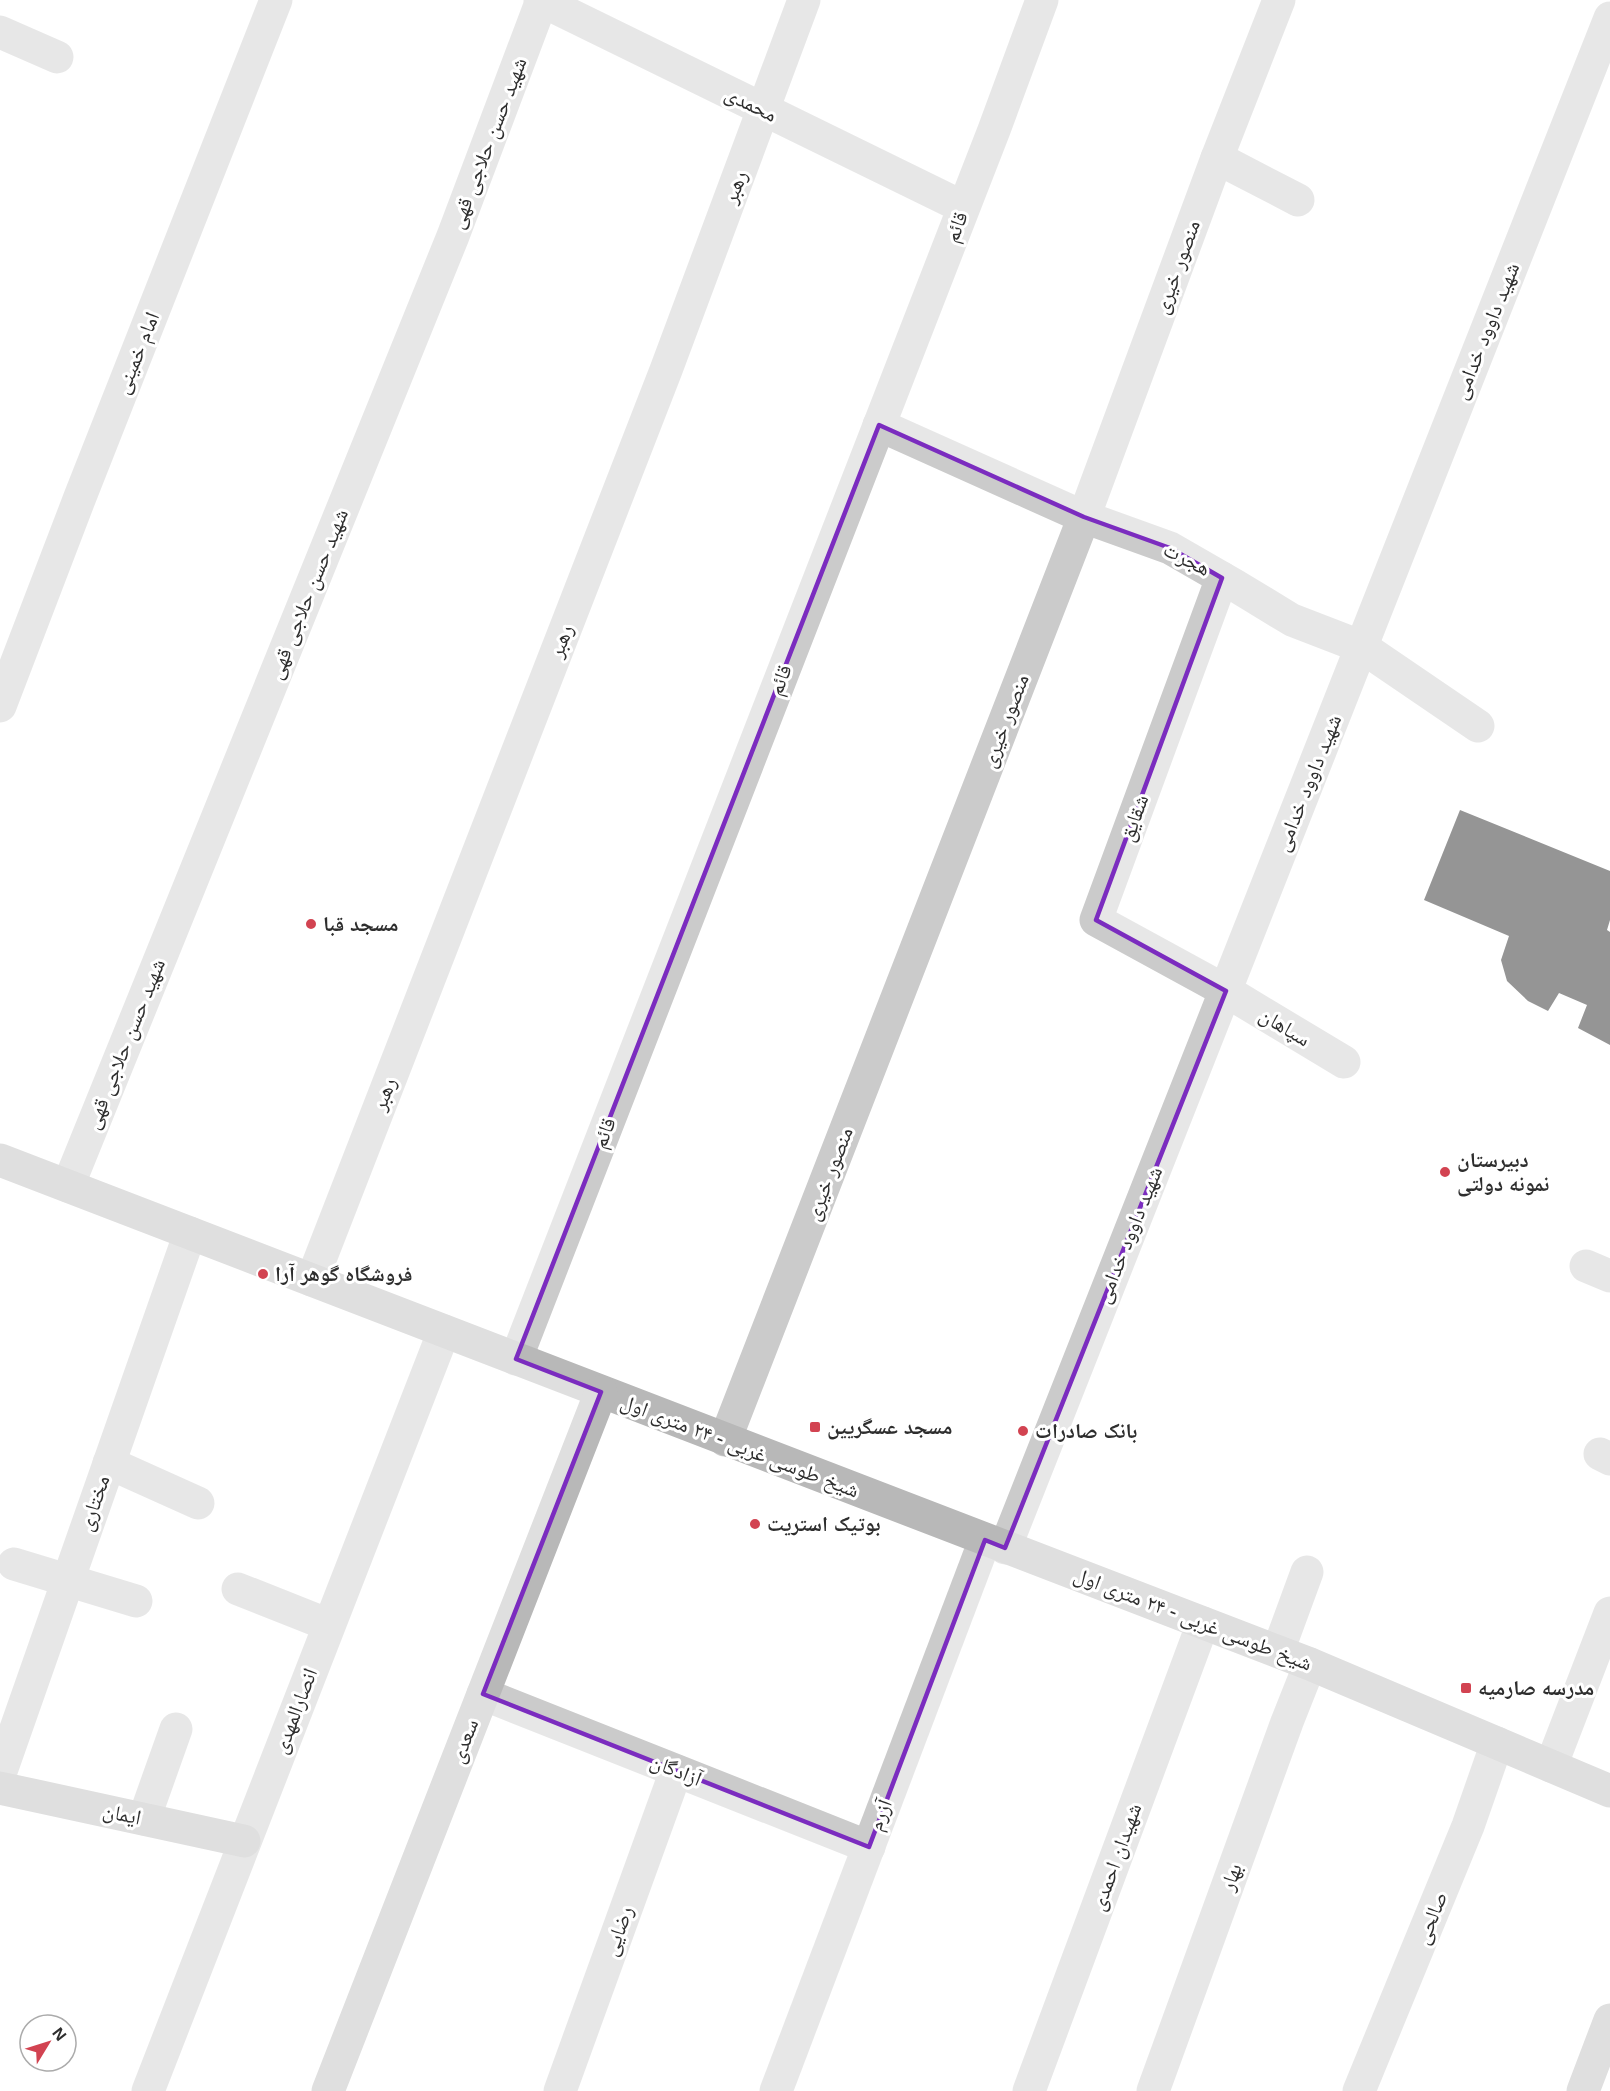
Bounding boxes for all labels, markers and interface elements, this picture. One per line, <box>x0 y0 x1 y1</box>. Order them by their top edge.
street label: شهید حسن حلاجی قهی <box>444 54 533 232</box>
street label: محمدی <box>721 81 781 127</box>
street label: رهبر <box>717 167 752 208</box>
street label: قائم <box>939 208 975 246</box>
street label: منصور خیری <box>1149 217 1205 317</box>
street label: شهید داوود خدامی <box>1448 259 1525 403</box>
street label: امام خمینی <box>110 309 166 398</box>
street label: شهید حسن حلاجی قهی <box>263 505 354 683</box>
street label: هجرت <box>1160 537 1214 580</box>
street label: رهبر <box>543 621 578 662</box>
street label: قائم <box>763 661 799 699</box>
street label: منصور خیری <box>976 671 1034 771</box>
street label: شهید داوود خدامی <box>1270 711 1347 855</box>
street label: شقایق <box>1115 791 1154 845</box>
place label: مسجد قبا <box>323 912 399 936</box>
marker: مسجد قبا <box>304 917 318 931</box>
street label: شهید حسن حلاجی قهی <box>80 955 171 1133</box>
street label: سپاهان <box>1255 1003 1315 1052</box>
street label: رهبر <box>366 1074 401 1115</box>
street label: قائم <box>587 1114 623 1152</box>
street label: منصور خیری <box>800 1124 858 1224</box>
place label: دبیرستان نمونه دولتی <box>1457 1148 1549 1197</box>
street label: شهید داوود خدامی <box>1091 1163 1168 1307</box>
marker: دبیرستان نمونه دولتی <box>1438 1165 1452 1179</box>
place label: فروشگاه گوهر آرا <box>275 1262 412 1286</box>
marker: فروشگاه گوهر آرا <box>256 1267 270 1281</box>
street label: شیخ طوسی غربی - ۲۴ متری اول <box>617 1389 863 1504</box>
place label: مسجد عسگریین <box>827 1415 952 1440</box>
place label: بانک صادرات <box>1035 1419 1137 1443</box>
marker: مسجد عسگریین <box>808 1420 822 1434</box>
marker: بانک صادرات <box>1016 1424 1030 1438</box>
street label: مختاری <box>73 1472 115 1534</box>
place label: بوتیک استریت <box>767 1512 881 1536</box>
marker: بوتیک استریت <box>748 1517 762 1531</box>
street label: شیخ طوسی غربی - ۲۴ متری اول <box>1070 1562 1316 1677</box>
street label: انصارالمهدی <box>268 1665 322 1757</box>
place label: مدرسه صارمیه <box>1478 1676 1594 1700</box>
marker: مدرسه صارمیه <box>1459 1681 1473 1695</box>
street label: سعدی <box>445 1715 483 1767</box>
street label: آزادگان <box>647 1749 706 1791</box>
street label: آزرم <box>863 1795 899 1835</box>
street label: ایمان <box>101 1798 143 1830</box>
street label: شهیدان احمدی <box>1085 1800 1147 1914</box>
street label: بهار <box>1215 1860 1247 1895</box>
street label: صالحی <box>1410 1888 1453 1948</box>
street label: رضایی <box>598 1903 639 1960</box>
north arrow <box>18 2013 78 2073</box>
text: N <box>49 2024 70 2044</box>

